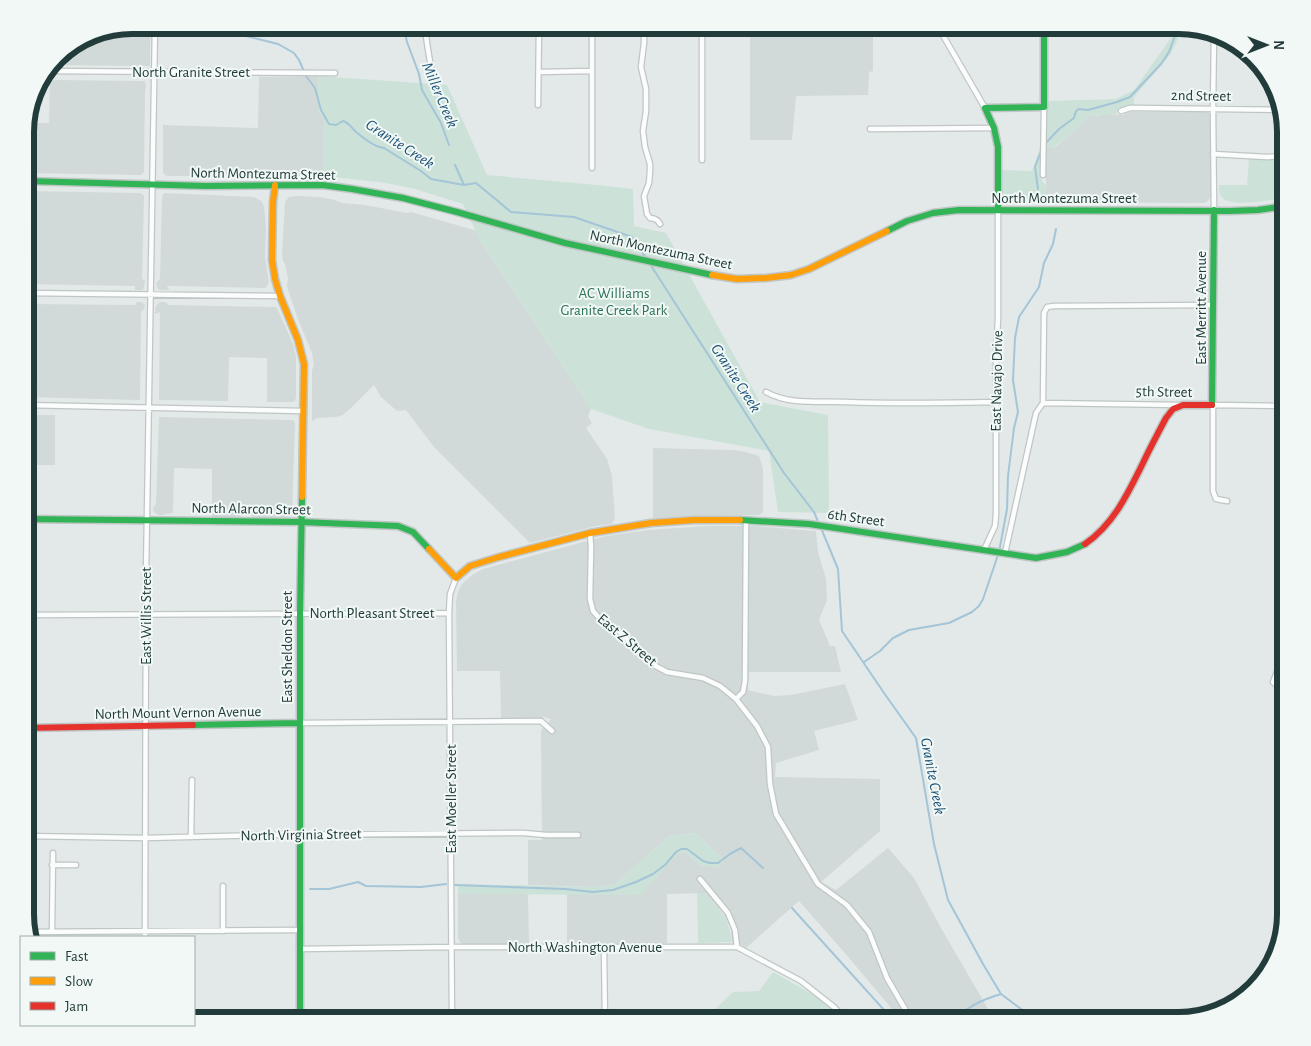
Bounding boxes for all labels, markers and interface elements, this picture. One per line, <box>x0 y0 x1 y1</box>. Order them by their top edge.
north arrow <box>1241 20 1291 70</box>
text: N <box>1271 40 1285 50</box>
water label: Miller Creek <box>419 60 461 130</box>
street label: North Granite Street <box>132 65 250 80</box>
street label: 2nd Street <box>1171 88 1231 104</box>
water label: Granite Creek <box>363 116 437 172</box>
street label: North Montezuma Street <box>190 165 336 183</box>
street label: North Montezuma Street <box>991 191 1137 206</box>
street label: North Montezuma Street <box>588 228 734 272</box>
street label: East Merritt Avenue <box>1194 251 1209 365</box>
park label: AC Williams Granite Creek Park <box>561 286 668 318</box>
street label: East Navajo Drive <box>989 330 1005 432</box>
water label: Granite Creek <box>708 341 764 415</box>
street label: 5th Street <box>1136 384 1193 400</box>
street label: North Alarcon Street <box>191 500 311 518</box>
street label: 6th Street <box>827 507 886 529</box>
street label: East Willis Street <box>139 567 154 665</box>
street label: East Sheldon Street <box>280 591 295 703</box>
street label: North Pleasant Street <box>309 606 435 621</box>
street label: East Z Street <box>594 611 660 669</box>
street label: North Mount Vernon Avenue <box>94 704 262 722</box>
water label: Granite Creek <box>918 736 948 816</box>
street label: East Moeller Street <box>444 744 459 854</box>
street label: North Virginia Street <box>240 826 362 844</box>
legend <box>20 936 195 1026</box>
street label: North Washington Avenue <box>508 940 662 955</box>
text: Fast <box>65 949 89 964</box>
text: Slow <box>65 974 93 989</box>
text: Jam <box>65 999 88 1014</box>

